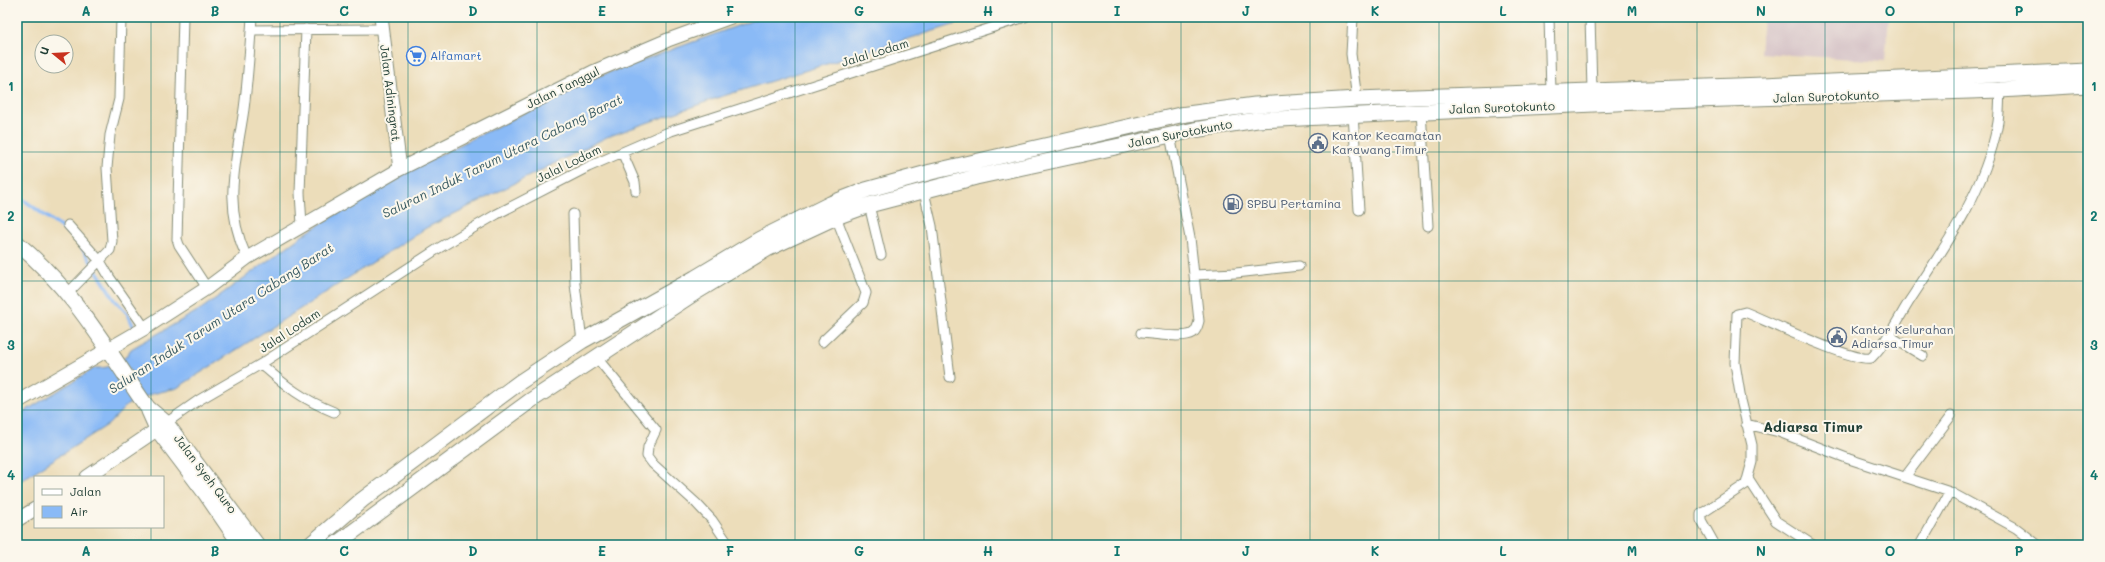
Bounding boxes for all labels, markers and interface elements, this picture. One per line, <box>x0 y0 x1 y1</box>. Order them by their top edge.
text: A <box>81 2 91 19</box>
text: B <box>211 2 220 19</box>
text: C <box>339 2 349 19</box>
text: D <box>468 2 478 19</box>
text: E <box>598 2 606 19</box>
text: F <box>726 2 734 19</box>
text: G <box>854 2 864 19</box>
text: H <box>983 2 993 19</box>
text: I <box>1114 2 1121 19</box>
text: J <box>1242 2 1250 19</box>
text: K <box>1371 2 1380 19</box>
text: L <box>1499 2 1507 19</box>
text: M <box>1627 2 1637 19</box>
text: N <box>1756 2 1766 19</box>
text: O <box>1885 2 1895 19</box>
text: P <box>2015 2 2024 19</box>
north arrow <box>34 34 74 74</box>
street label: Jalal Lodam <box>839 34 910 70</box>
street label: Jalan Adiningrat <box>377 44 405 142</box>
text: U <box>36 45 52 57</box>
supermarket icon: Alfamart <box>405 45 427 67</box>
place label: Alfamart <box>430 47 482 63</box>
street label: Jalan Tanggul <box>523 63 602 112</box>
text: 1 <box>8 77 14 94</box>
text: 1 <box>2091 77 2097 94</box>
street label: Jalan Surotokunto <box>1773 86 1879 106</box>
water label: Saluran Induk Tarum Utara Cabang Barat <box>379 90 625 221</box>
street label: Jalan Surotokunto <box>1449 97 1555 117</box>
street label: Jalan Surotokunto <box>1126 115 1233 151</box>
place label: Kantor Kecamatan Karawang Timur <box>1332 127 1441 157</box>
public building icon: Kantor Kecamatan Karawang Timur <box>1307 132 1329 154</box>
street label: Jalal Lodam <box>534 141 603 186</box>
fuel station icon: SPBU Pertamina <box>1222 193 1244 215</box>
place label: SPBU Pertamina <box>1247 195 1341 211</box>
text: 2 <box>7 207 15 224</box>
text: 2 <box>2090 207 2098 224</box>
water label: Saluran Induk Tarum Utara Cabang Barat <box>105 238 337 397</box>
street label: Jalal Lodam <box>256 305 323 356</box>
place label: Kantor Kelurahan Adiarsa Timur <box>1851 321 1953 351</box>
public building icon: Kantor Kelurahan Adiarsa Timur <box>1826 326 1848 348</box>
text: 3 <box>7 336 15 353</box>
text: 3 <box>2090 336 2098 353</box>
district label: Adiarsa Timur <box>1763 417 1863 436</box>
street label: Jalan Syeh Quro <box>171 431 241 516</box>
text: 4 <box>7 466 15 483</box>
text: 4 <box>2090 466 2098 483</box>
legend <box>34 476 164 528</box>
text: Jalan <box>70 483 101 499</box>
text: Air <box>70 503 88 519</box>
text: A <box>81 542 91 559</box>
text: B <box>211 542 220 559</box>
text: C <box>339 542 349 559</box>
text: D <box>468 542 478 559</box>
text: E <box>598 542 606 559</box>
text: F <box>726 542 734 559</box>
text: G <box>854 542 864 559</box>
text: H <box>983 542 993 559</box>
text: I <box>1114 542 1121 559</box>
text: J <box>1242 542 1250 559</box>
text: K <box>1371 542 1380 559</box>
text: L <box>1499 542 1507 559</box>
text: M <box>1627 542 1637 559</box>
text: N <box>1756 542 1766 559</box>
text: O <box>1885 542 1895 559</box>
text: P <box>2015 542 2024 559</box>

